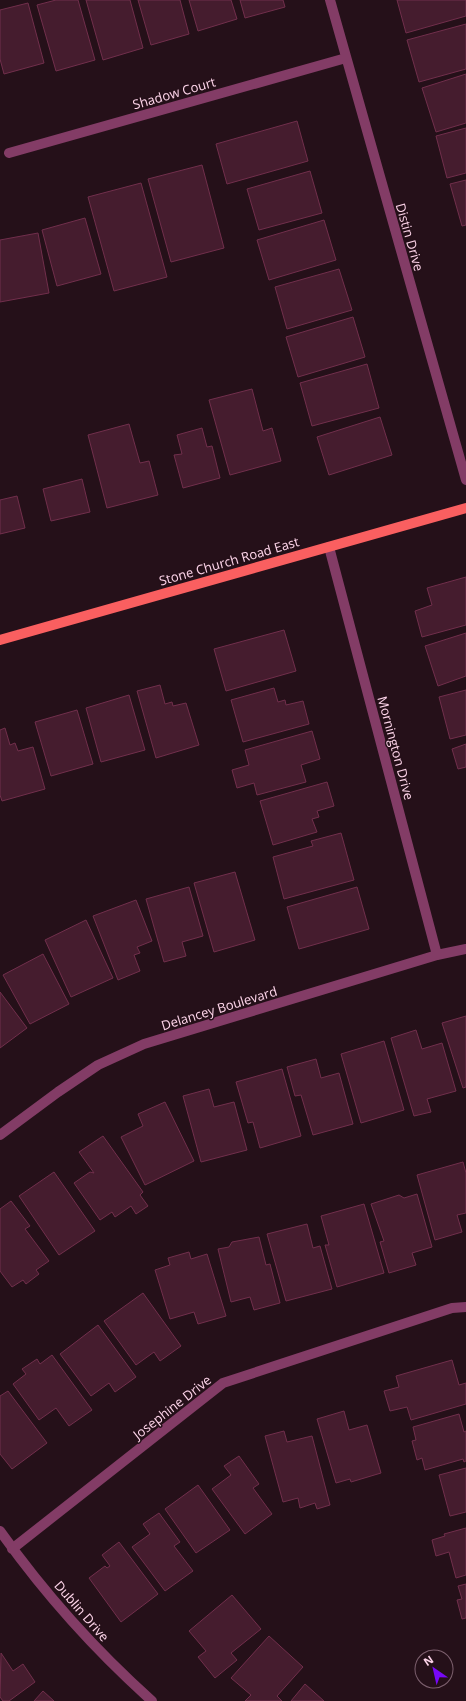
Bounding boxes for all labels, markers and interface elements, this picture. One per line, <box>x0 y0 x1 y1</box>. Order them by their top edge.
street label: Shadow Court <box>130 72 218 113</box>
street label: Distin Drive <box>392 201 428 273</box>
street label: Stone Church Road East <box>157 532 301 590</box>
street label: Mornington Drive <box>373 694 419 802</box>
street label: Delancey Boulevard <box>159 982 279 1034</box>
street label: Josephine Drive <box>128 1371 215 1444</box>
street label: Dublin Drive <box>51 1577 113 1645</box>
north arrow <box>414 1649 454 1689</box>
text: N <box>420 1652 436 1669</box>

